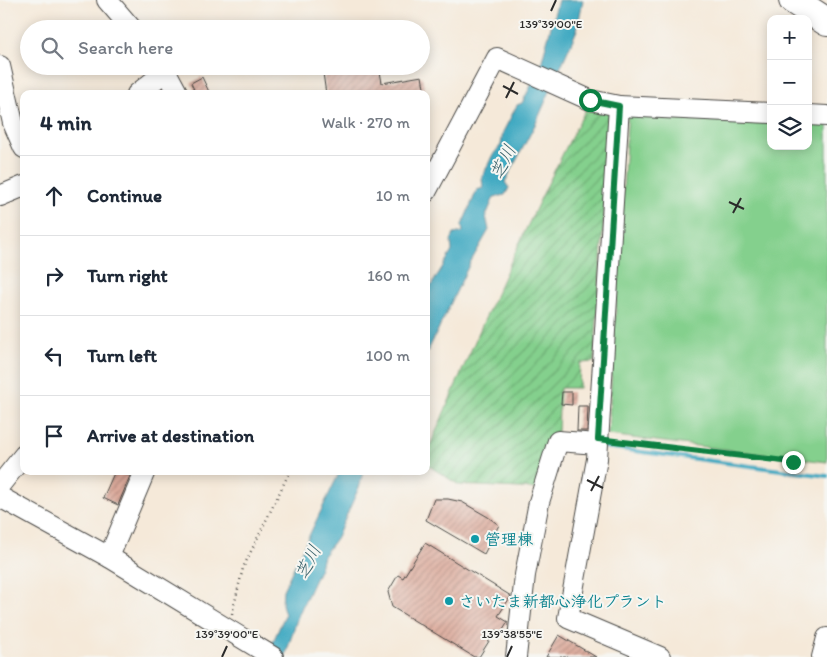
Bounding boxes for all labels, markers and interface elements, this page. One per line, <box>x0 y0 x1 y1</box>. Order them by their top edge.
map controls <box>767 15 812 150</box>
button: + <box>767 15 812 60</box>
text: 139°39'00"E <box>520 17 583 31</box>
search box <box>20 20 430 75</box>
icon: search <box>38 34 66 62</box>
text: Search here <box>78 36 173 59</box>
button: − <box>767 60 812 105</box>
route start <box>579 89 602 112</box>
button: layers <box>767 105 812 150</box>
text: 4 min <box>40 110 92 135</box>
text: Walk · 270 m <box>322 113 410 132</box>
water label: 芝川 <box>485 141 521 183</box>
icon: ahead <box>40 182 68 210</box>
text: Continue <box>87 184 162 207</box>
text: 10 m <box>376 186 410 205</box>
icon: right <box>40 262 68 290</box>
text: Turn right <box>87 264 168 287</box>
text: 160 m <box>367 266 410 285</box>
icon: left <box>40 342 68 370</box>
text: Turn left <box>87 344 157 367</box>
text: 100 m <box>366 346 410 365</box>
icon: arrive <box>40 422 68 450</box>
text: Arrive at destination <box>87 424 254 447</box>
route end <box>782 451 805 474</box>
place label: 管理棟 <box>485 530 534 549</box>
marker: 管理棟 <box>469 533 481 545</box>
water label: 芝川 <box>290 541 326 583</box>
place label: さいたま新都心浄化プラント <box>459 592 667 611</box>
marker: さいたま新都心浄化プラント <box>443 595 455 607</box>
text: 139°39'00"E <box>196 627 259 641</box>
text: 139°38'55"E <box>482 627 543 641</box>

